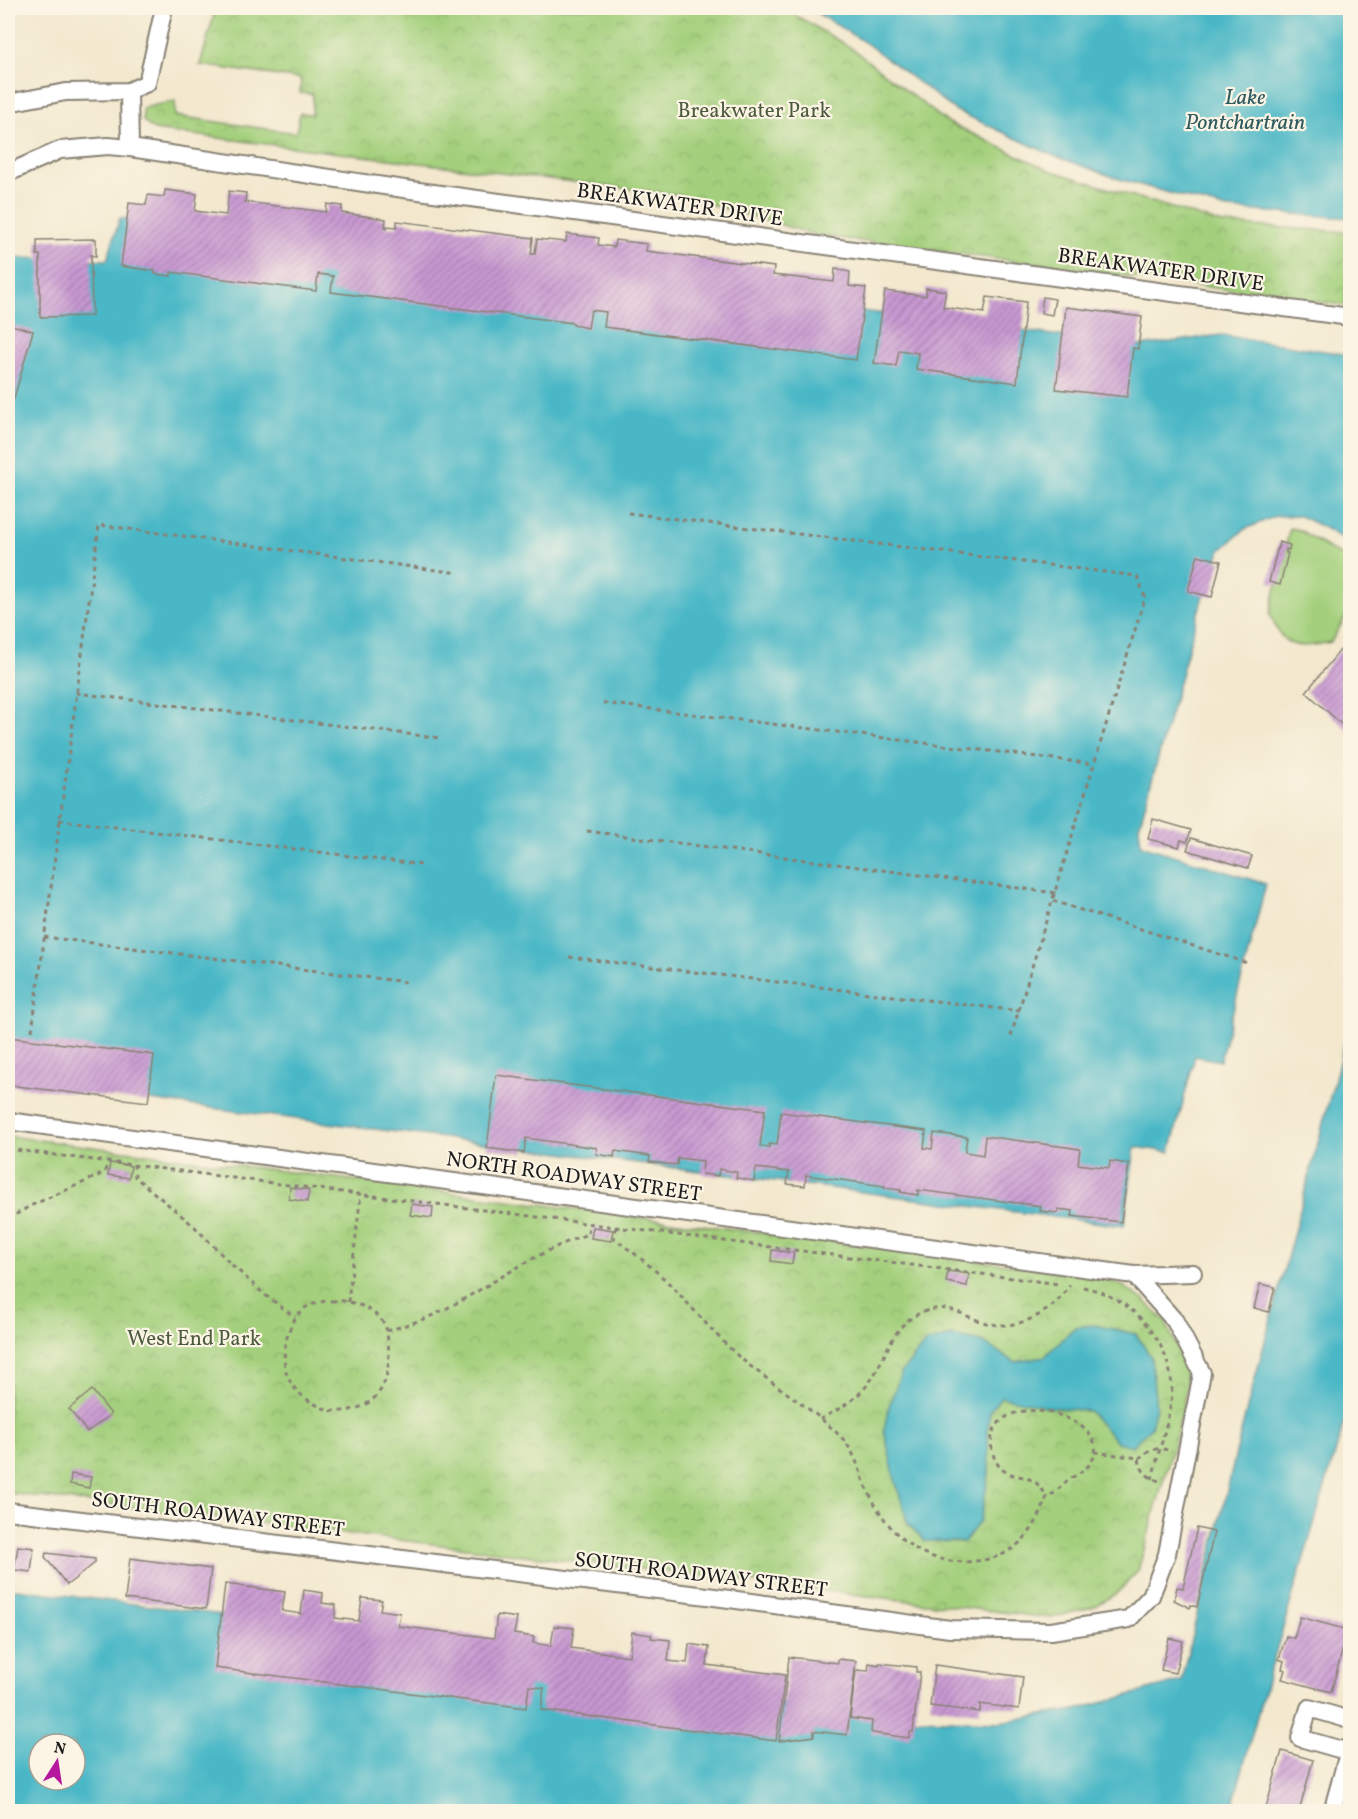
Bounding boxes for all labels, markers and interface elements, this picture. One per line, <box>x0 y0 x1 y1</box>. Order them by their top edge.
water label: Lake Pontchartrain <box>1185 83 1305 139</box>
park label: Breakwater Park <box>677 97 831 126</box>
street label: BREAKWATER DRIVE <box>575 177 785 234</box>
street label: BREAKWATER DRIVE <box>1056 242 1266 299</box>
street label: NORTH ROADWAY STREET <box>444 1145 703 1210</box>
park label: West End Park <box>127 1325 262 1354</box>
street label: SOUTH ROADWAY STREET <box>90 1486 346 1545</box>
street label: SOUTH ROADWAY STREET <box>573 1546 829 1605</box>
north arrow <box>27 1732 87 1792</box>
text: N <box>52 1737 68 1761</box>

